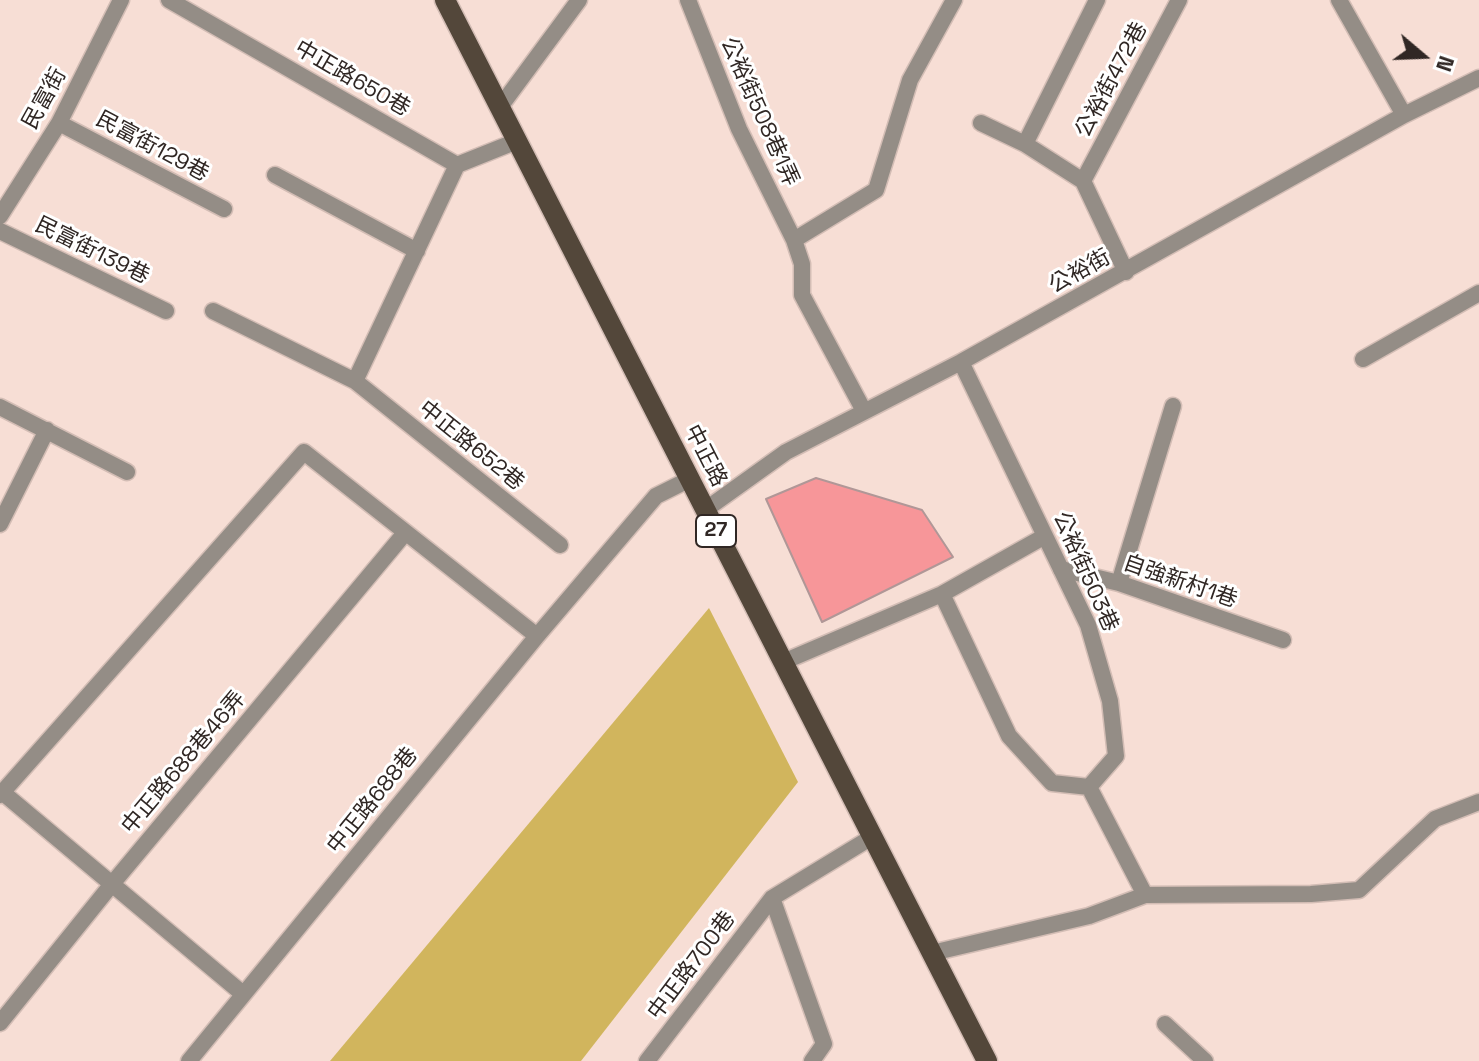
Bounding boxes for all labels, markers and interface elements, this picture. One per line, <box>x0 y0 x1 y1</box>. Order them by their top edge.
north arrow <box>1383 16 1463 96</box>
street label: 公裕街472巷 <box>1071 18 1153 142</box>
street label: 公裕街508巷1弄 <box>714 33 804 191</box>
street label: 中正路650巷 <box>290 35 414 123</box>
text: N <box>1430 52 1461 75</box>
street label: 民富街 <box>17 64 73 134</box>
street label: 民富街129巷 <box>91 106 213 188</box>
street label: 民富街139巷 <box>31 212 153 290</box>
street label: 公裕街 <box>1045 244 1115 300</box>
street label: 中正路652巷 <box>413 396 529 496</box>
street label: 中正路 <box>678 421 732 491</box>
street label: 公裕街503巷 <box>1047 508 1123 636</box>
road number: 27 <box>696 515 736 547</box>
street label: 自強新村1巷 <box>1119 550 1241 614</box>
street label: 中正路688巷46弄 <box>117 686 251 840</box>
street label: 中正路688巷 <box>322 743 424 859</box>
street label: 中正路700巷 <box>643 907 741 1025</box>

